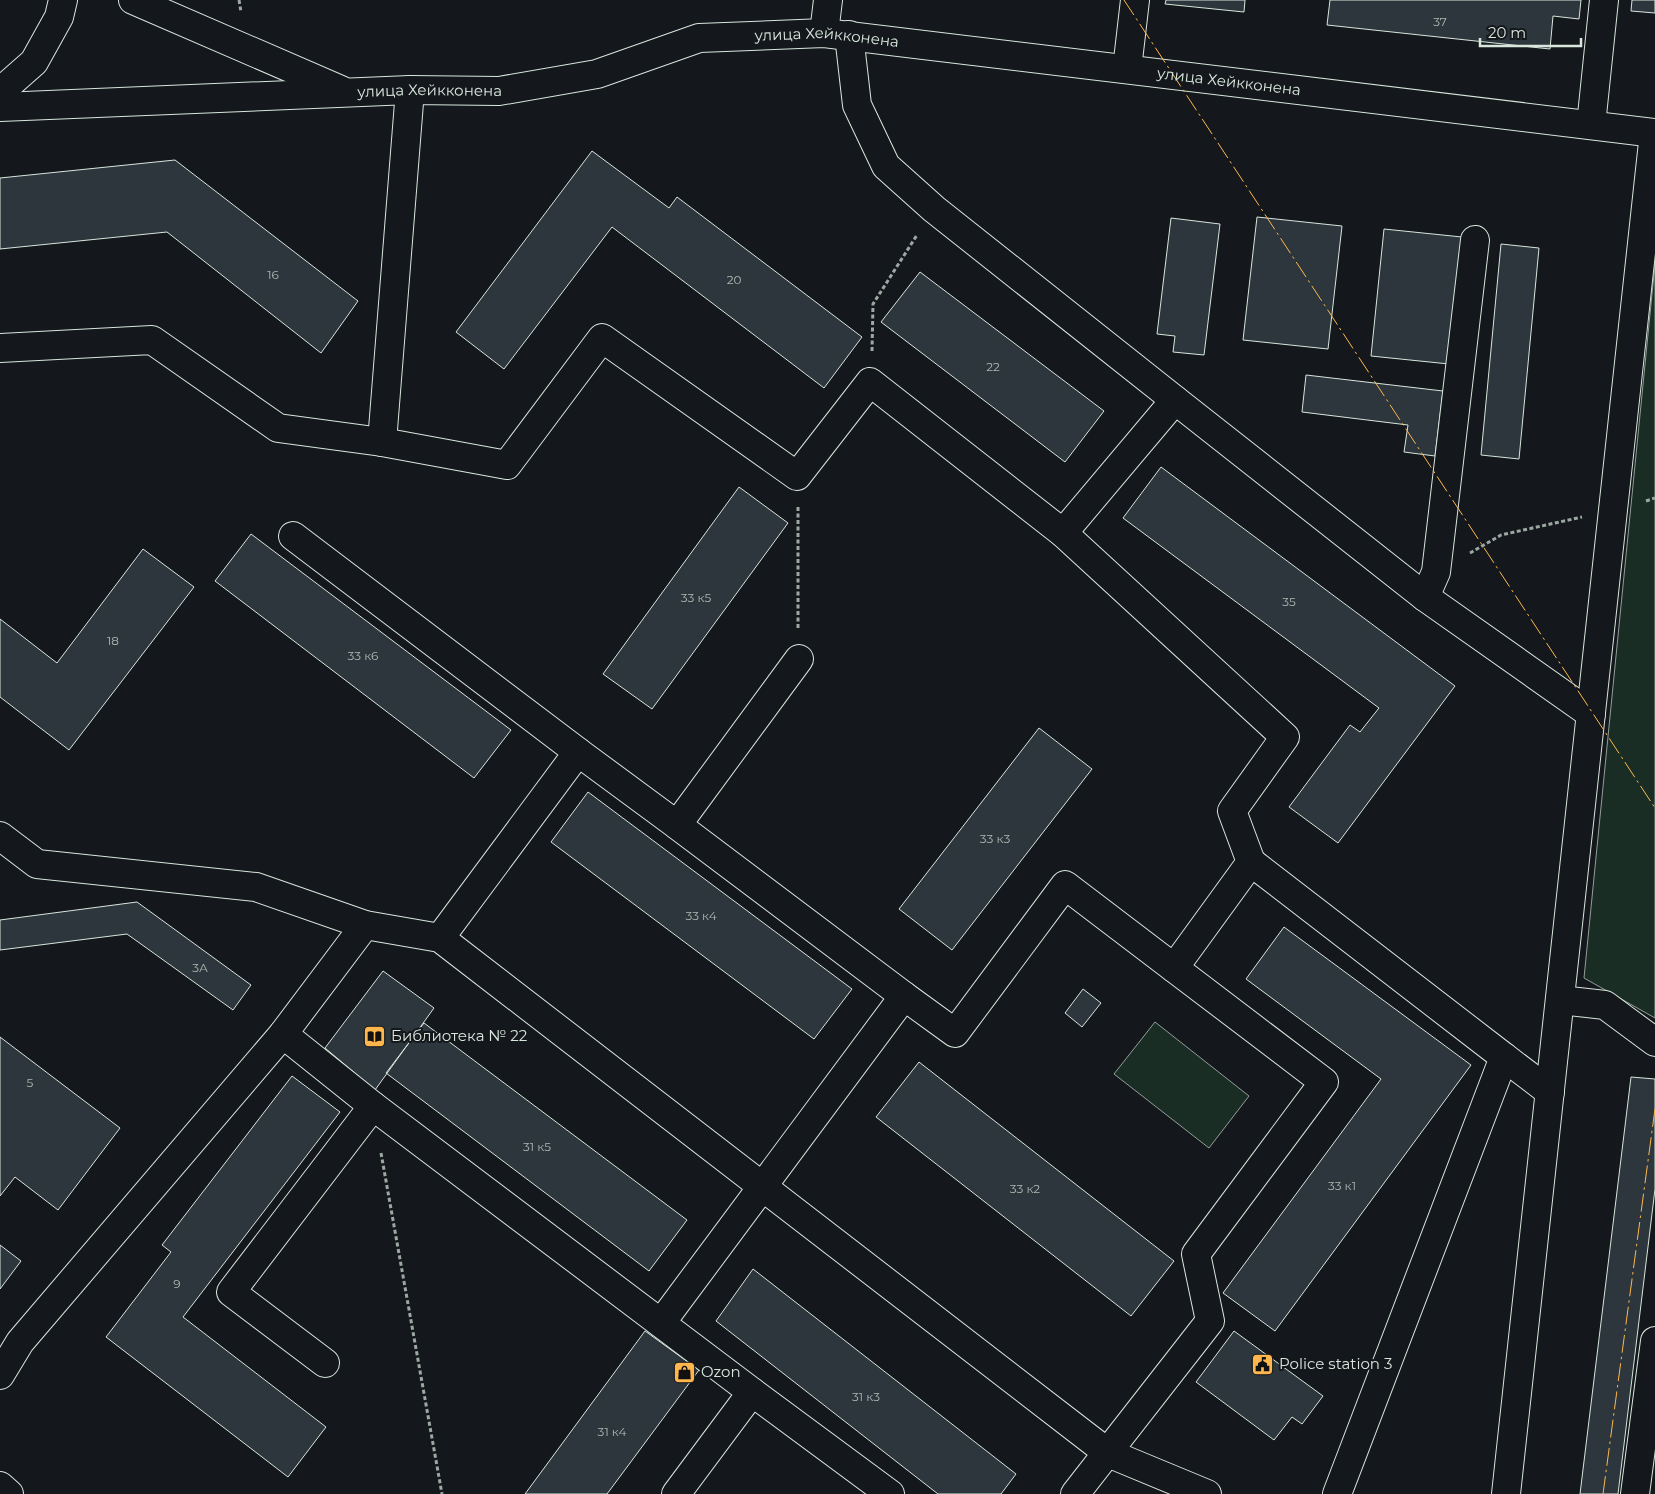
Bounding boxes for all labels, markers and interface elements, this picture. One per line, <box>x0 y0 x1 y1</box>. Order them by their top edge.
house number: 37 <box>1433 14 1447 29</box>
scale bar <box>1480 15 1581 47</box>
street label: улица Хейкконена <box>753 23 900 51</box>
text: 20 m <box>1488 23 1526 42</box>
street label: улица Хейкконена <box>1155 63 1302 99</box>
street label: улица Хейкконена <box>356 80 502 101</box>
house number: 16 <box>267 267 279 282</box>
house number: 20 <box>727 272 741 287</box>
house number: 22 <box>986 359 1000 374</box>
house number: 33 к5 <box>681 590 711 605</box>
house number: 35 <box>1282 594 1296 609</box>
house number: 18 <box>107 633 119 648</box>
house number: 33 к6 <box>348 648 378 663</box>
house number: 33 к3 <box>980 831 1010 846</box>
house number: 33 к4 <box>685 908 717 923</box>
house number: 3А <box>192 960 208 975</box>
library icon: Библиотека № 22 <box>363 1024 387 1048</box>
place label: Библиотека № 22 <box>391 1026 527 1045</box>
house number: 5 <box>27 1075 34 1090</box>
house number: 31 к5 <box>523 1139 551 1154</box>
house number: 33 к1 <box>1328 1178 1356 1193</box>
house number: 33 к2 <box>1010 1181 1040 1196</box>
house number: 9 <box>173 1276 181 1291</box>
public building icon: Police station 3 <box>1251 1352 1275 1376</box>
place label: Police station 3 <box>1279 1354 1392 1373</box>
shop icon: Ozon <box>673 1360 697 1384</box>
place label: Ozon <box>701 1362 741 1381</box>
house number: 31 к3 <box>852 1389 880 1404</box>
house number: 31 к4 <box>598 1424 626 1439</box>

